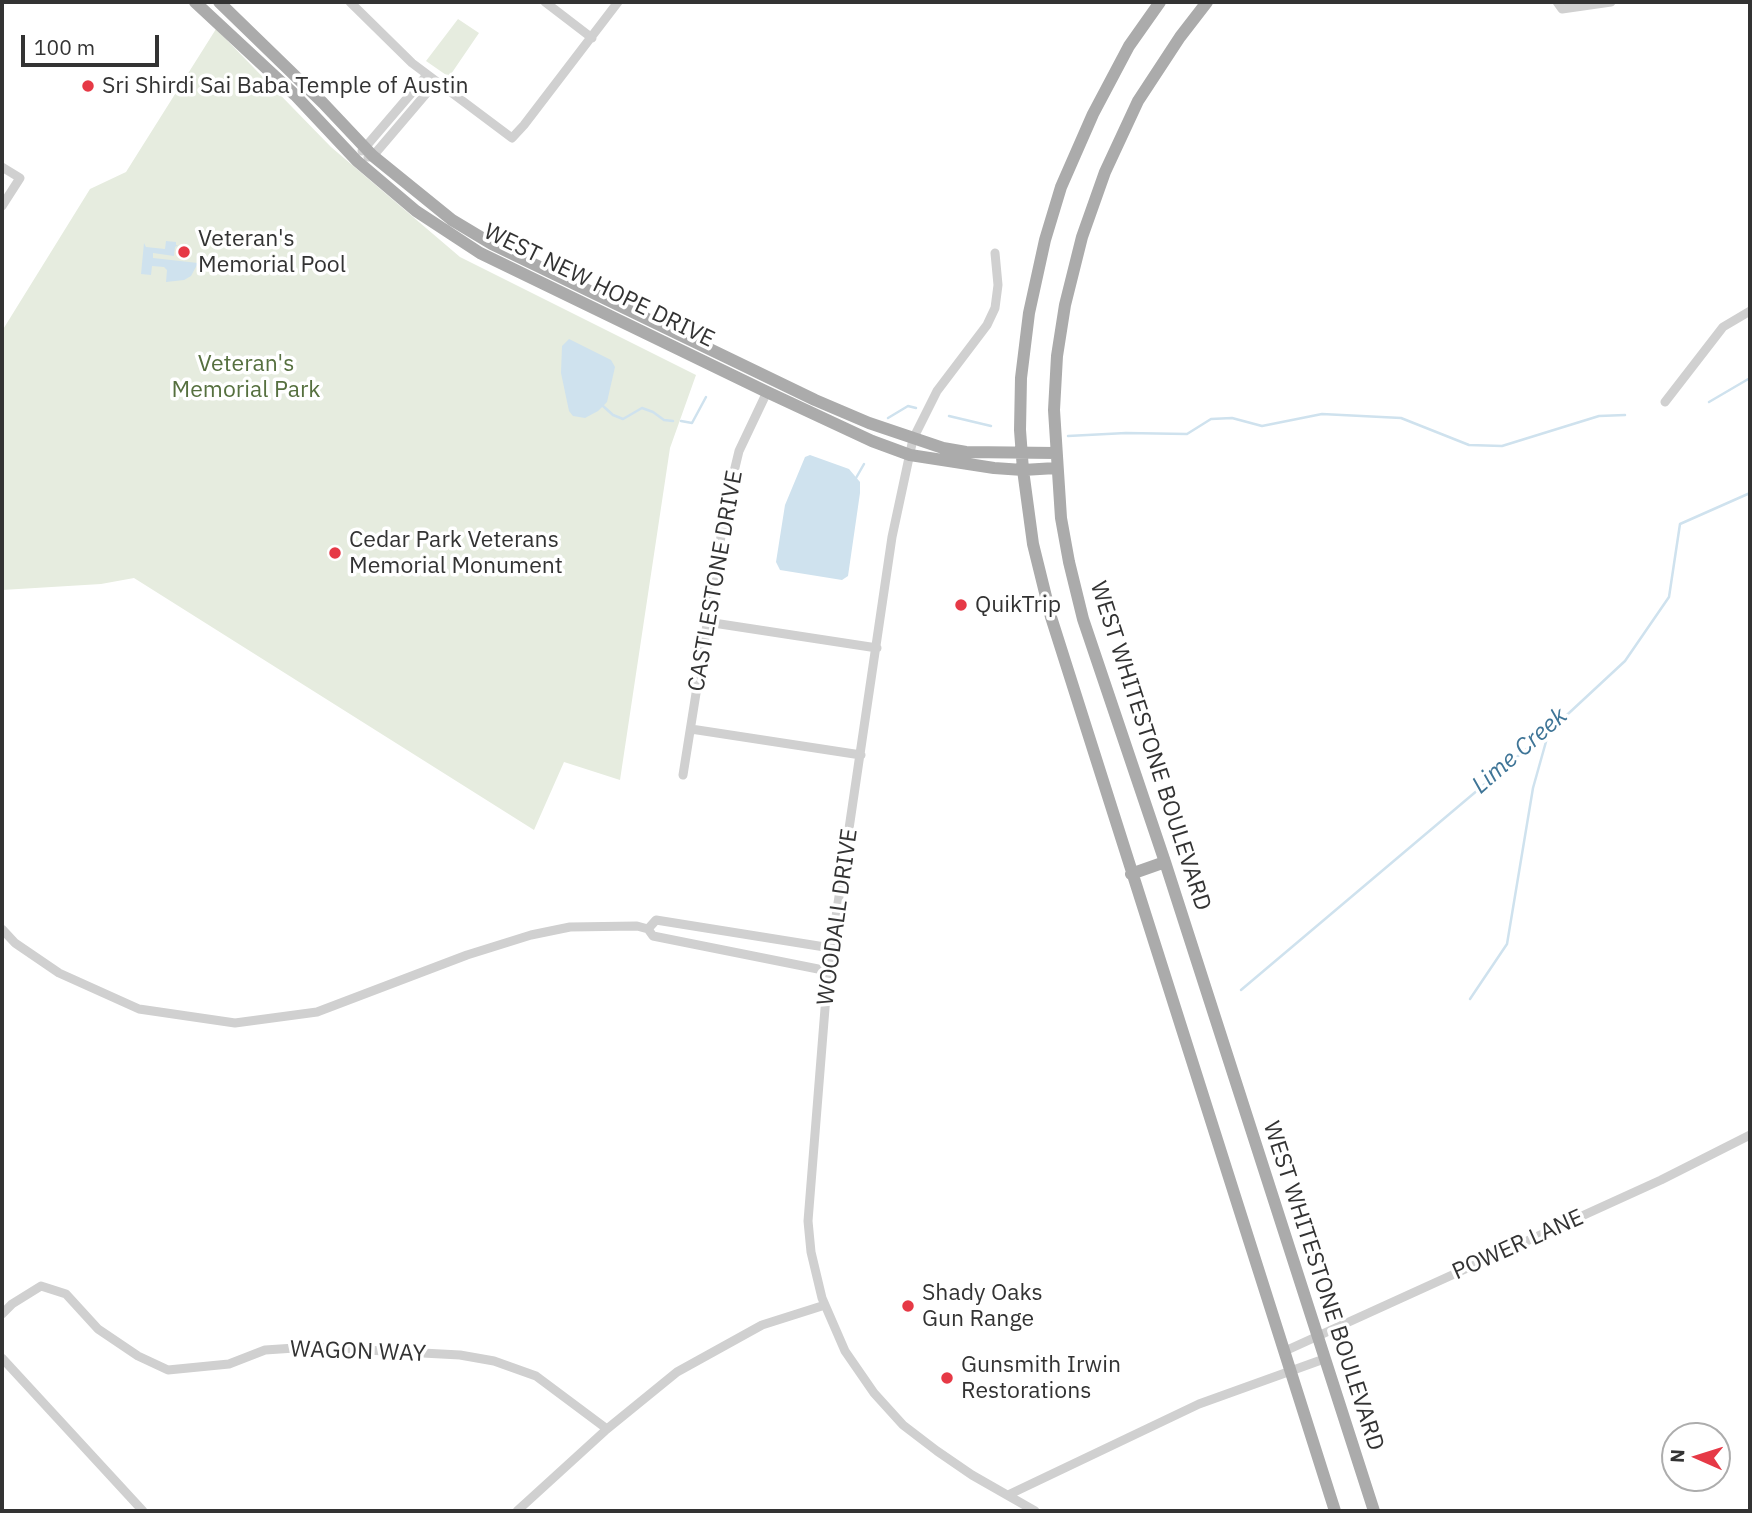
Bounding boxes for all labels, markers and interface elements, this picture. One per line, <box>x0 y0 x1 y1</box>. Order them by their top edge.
scale bar <box>24 21 163 65</box>
text: 100 m <box>34 33 95 61</box>
place label: Sri Shirdi Sai Baba Temple of Austin <box>102 72 469 100</box>
marker: Sri Shirdi Sai Baba Temple of Austin <box>80 78 96 94</box>
street label: WEST NEW HOPE DRIVE <box>479 218 719 354</box>
place label: Veteran's Memorial Pool <box>198 225 346 279</box>
marker: Veteran's Memorial Pool <box>176 244 192 260</box>
park label: Veteran's Memorial Park <box>172 350 320 404</box>
street label: CASTLESTONE DRIVE <box>683 468 749 694</box>
place label: Cedar Park Veterans Memorial Monument <box>349 526 563 580</box>
marker: Cedar Park Veterans Memorial Monument <box>327 545 343 561</box>
street label: WEST WHITESTONE BOULEVARD <box>1084 578 1216 914</box>
place label: QuikTrip <box>975 591 1061 619</box>
marker: QuikTrip <box>953 597 969 613</box>
water label: Lime Creek <box>1467 702 1573 800</box>
street label: WOODALL DRIVE <box>812 827 864 1007</box>
street label: WEST WHITESTONE BOULEVARD <box>1257 1118 1389 1454</box>
street label: POWER LANE <box>1448 1204 1588 1286</box>
place label: Shady Oaks Gun Range <box>922 1279 1043 1333</box>
marker: Shady Oaks Gun Range <box>900 1298 916 1314</box>
street label: WAGON WAY <box>289 1336 427 1368</box>
place label: Gunsmith Irwin Restorations <box>961 1351 1121 1405</box>
marker: Gunsmith Irwin Restorations <box>939 1370 955 1386</box>
north arrow <box>1661 1422 1731 1492</box>
text: N <box>1665 1449 1689 1464</box>

